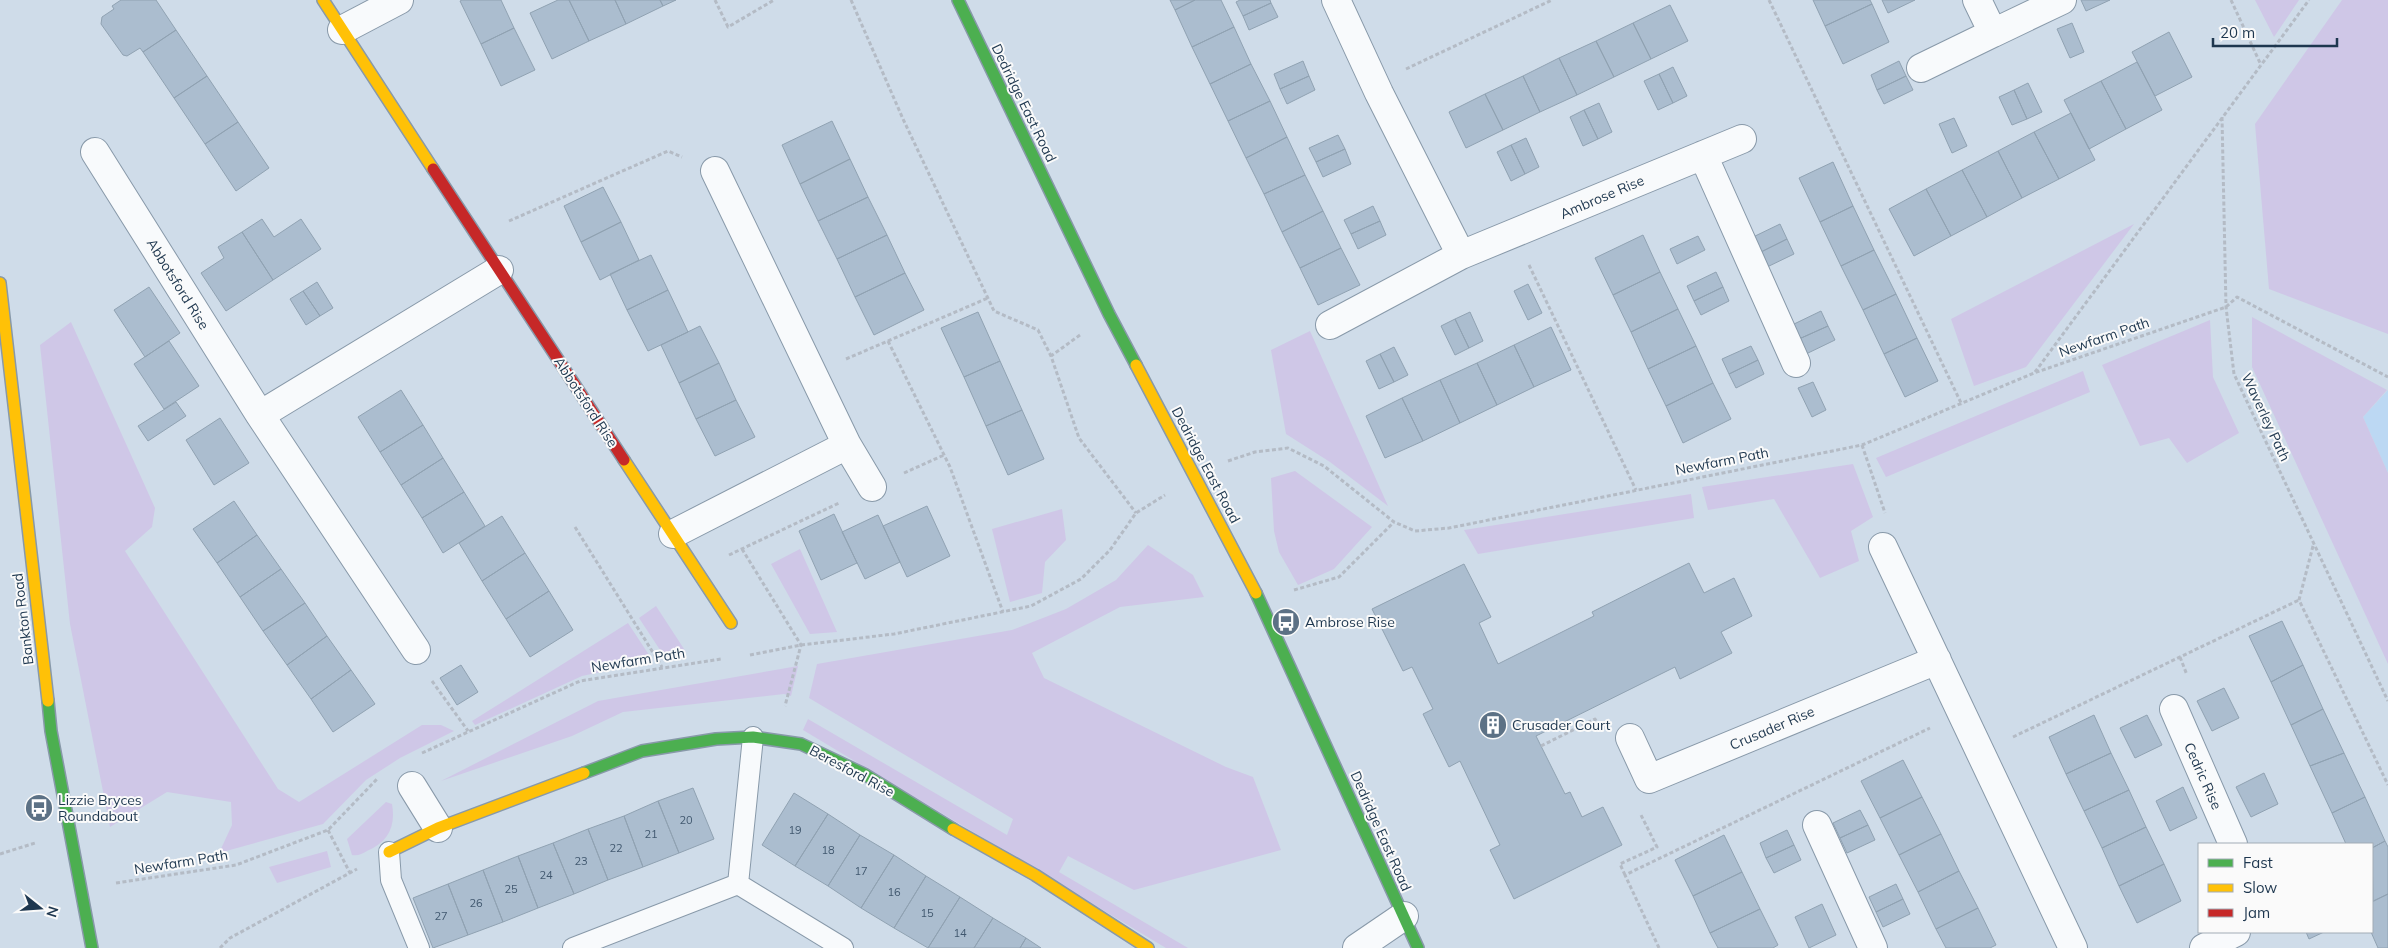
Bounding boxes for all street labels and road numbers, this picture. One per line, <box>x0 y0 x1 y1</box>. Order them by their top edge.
street label: Dedridge East Road <box>988 41 1060 165</box>
street label: Ambrose Rise <box>1557 171 1647 223</box>
street label: Abbotsford Rise <box>143 235 213 333</box>
street label: Newfarm Path <box>2056 313 2152 361</box>
street label: Abbotsford Rise <box>550 353 622 451</box>
street label: Waverley Path <box>2238 370 2294 464</box>
street label: Dedridge East Road <box>1168 404 1244 526</box>
street label: Newfarm Path <box>1674 443 1770 479</box>
street label: Bankton Road <box>8 572 38 666</box>
street label: Newfarm Path <box>590 644 686 676</box>
street label: Crusader Rise <box>1727 702 1817 754</box>
street label: Cedric Rise <box>2180 740 2226 812</box>
street label: Beresford Rise <box>806 741 898 801</box>
street label: Dedridge East Road <box>1346 768 1416 894</box>
street label: Newfarm Path <box>133 846 229 878</box>

